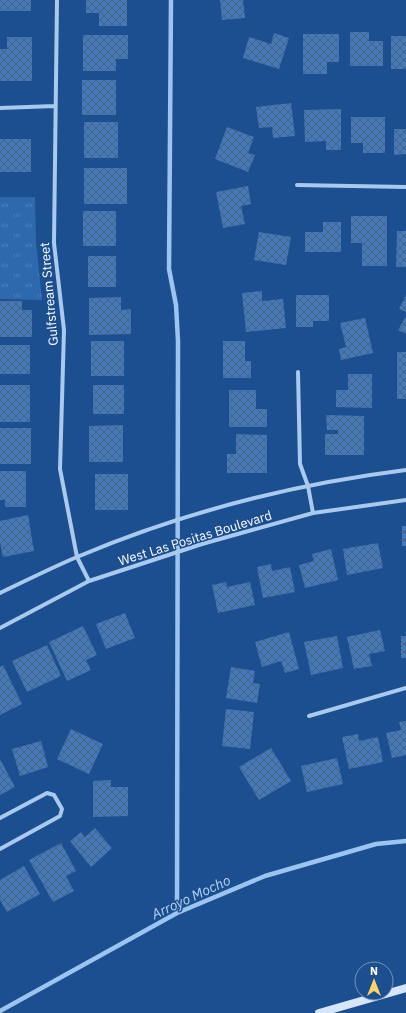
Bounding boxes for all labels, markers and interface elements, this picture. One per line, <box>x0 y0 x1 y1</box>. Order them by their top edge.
street label: Gulfstream Street <box>36 242 62 346</box>
street label: West Las Positas Boulevard <box>116 507 274 569</box>
water label: Arroyo Mocho <box>148 871 234 924</box>
north arrow <box>354 961 394 1001</box>
text: N <box>370 964 378 978</box>

